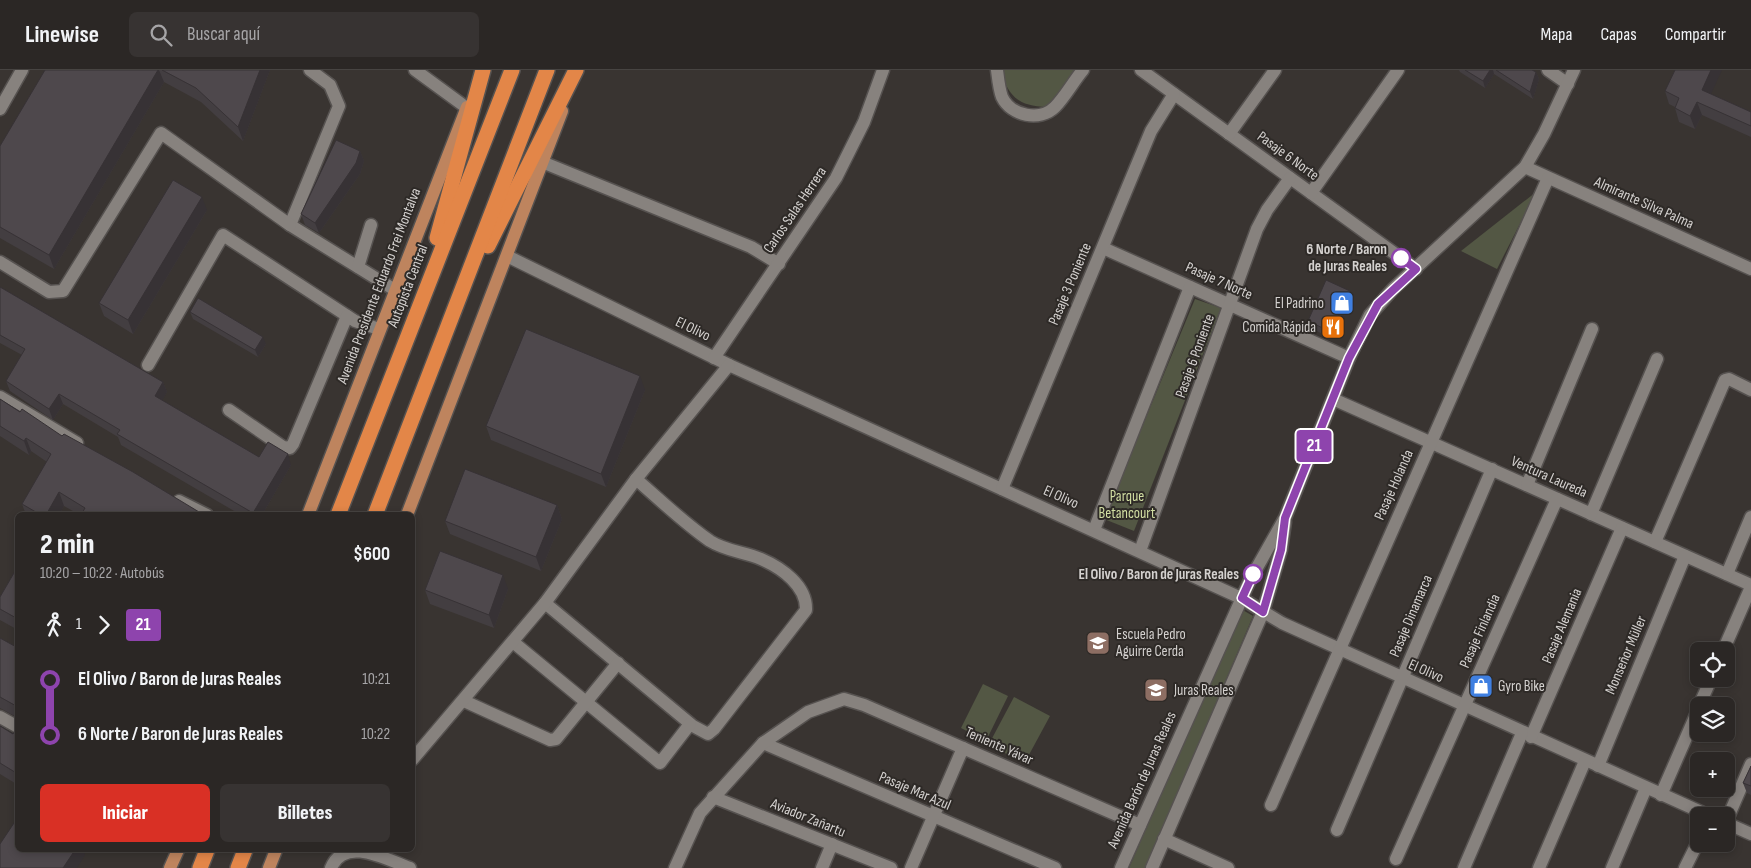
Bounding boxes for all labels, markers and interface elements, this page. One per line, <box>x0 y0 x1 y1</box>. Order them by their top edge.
search box <box>129 12 479 57</box>
text: Linewise <box>25 20 99 49</box>
icon: search <box>147 21 175 49</box>
text: Buscar aquí <box>187 23 260 46</box>
text: Mapa <box>1540 24 1572 45</box>
text: Capas <box>1600 24 1637 45</box>
text: Compartir <box>1665 24 1726 45</box>
street label: Pasaje 6 Norte <box>1253 127 1323 185</box>
street label: Carlos Salas Herrera <box>759 163 831 257</box>
street label: Almirante Silva Palma <box>1590 172 1697 234</box>
street label: Avenida Presidente Eduardo Frei Montalva <box>332 185 425 388</box>
street label: Pasaje 3 Poniente <box>1044 240 1096 328</box>
place label: 6 Norte / Baron de Juras Reales <box>1306 240 1387 276</box>
street label: Autopista Central <box>383 242 433 331</box>
marker: 6 Norte / Baron de Juras Reales <box>1391 248 1411 268</box>
street label: Pasaje 7 Norte <box>1183 258 1255 304</box>
shop icon: El Padrino <box>1329 290 1355 316</box>
place label: El Padrino <box>1275 294 1324 313</box>
street label: Pasaje 6 Poniente <box>1171 311 1219 401</box>
street label: El Olivo <box>672 312 714 346</box>
restaurant icon: Comida Rápida <box>1320 314 1346 340</box>
place label: Comida Rápida <box>1242 318 1316 337</box>
line badge: 21 <box>1292 430 1336 462</box>
text: 21 <box>1307 435 1321 456</box>
street label: Pasaje Holanda <box>1370 447 1418 523</box>
street label: Ventura Laureda <box>1508 452 1590 502</box>
street label: El Olivo <box>1040 481 1082 513</box>
park label: Parque Betancourt <box>1099 487 1156 523</box>
text: 2 min <box>40 528 94 561</box>
text: $600 <box>353 543 390 566</box>
text: 10:20 – 10:22 · Autobús <box>40 564 164 583</box>
marker: El Olivo / Baron de Juras Reales <box>1243 564 1263 584</box>
place label: El Olivo / Baron de Juras Reales <box>1079 565 1239 584</box>
street label: Pasaje Dinamarca <box>1385 572 1437 660</box>
street label: Pasaje Alemania <box>1538 585 1586 667</box>
street label: Pasaje Finlandia <box>1455 591 1505 671</box>
icon: walk <box>40 611 68 639</box>
icon: forward <box>90 611 118 639</box>
street label: Monseñor Müller <box>1601 612 1651 697</box>
text: 21 <box>136 614 151 635</box>
text: 1 <box>76 615 82 634</box>
place label: Escuela Pedro Aguirre Cerda <box>1115 625 1186 661</box>
school or university icon: Escuela Pedro Aguirre Cerda <box>1085 630 1111 656</box>
map controls <box>1690 642 1735 852</box>
button: locate <box>1690 642 1735 687</box>
street label: El Olivo <box>1405 655 1447 687</box>
text: El Olivo / Baron de Juras Reales <box>78 668 281 691</box>
text: 10:21 <box>362 670 390 689</box>
shop icon: Gyro Bike <box>1468 673 1494 699</box>
school or university icon: Juras Reales <box>1143 677 1169 703</box>
place label: Gyro Bike <box>1498 677 1545 696</box>
place label: Juras Reales <box>1173 681 1234 700</box>
button: layers <box>1690 697 1735 742</box>
street label: Avenida Barón de Juras Reales <box>1103 709 1181 852</box>
text: 6 Norte / Baron de Juras Reales <box>78 723 283 746</box>
street label: Teniente Yávar <box>962 723 1037 770</box>
text: 10:22 <box>361 725 390 744</box>
button: + <box>1690 752 1735 797</box>
street label: Pasaje Mar Azul <box>876 767 954 815</box>
button: Iniciar <box>40 784 210 842</box>
button: Billetes <box>220 784 390 842</box>
street label: Aviador Zañartu <box>767 794 848 842</box>
button: − <box>1690 807 1735 852</box>

